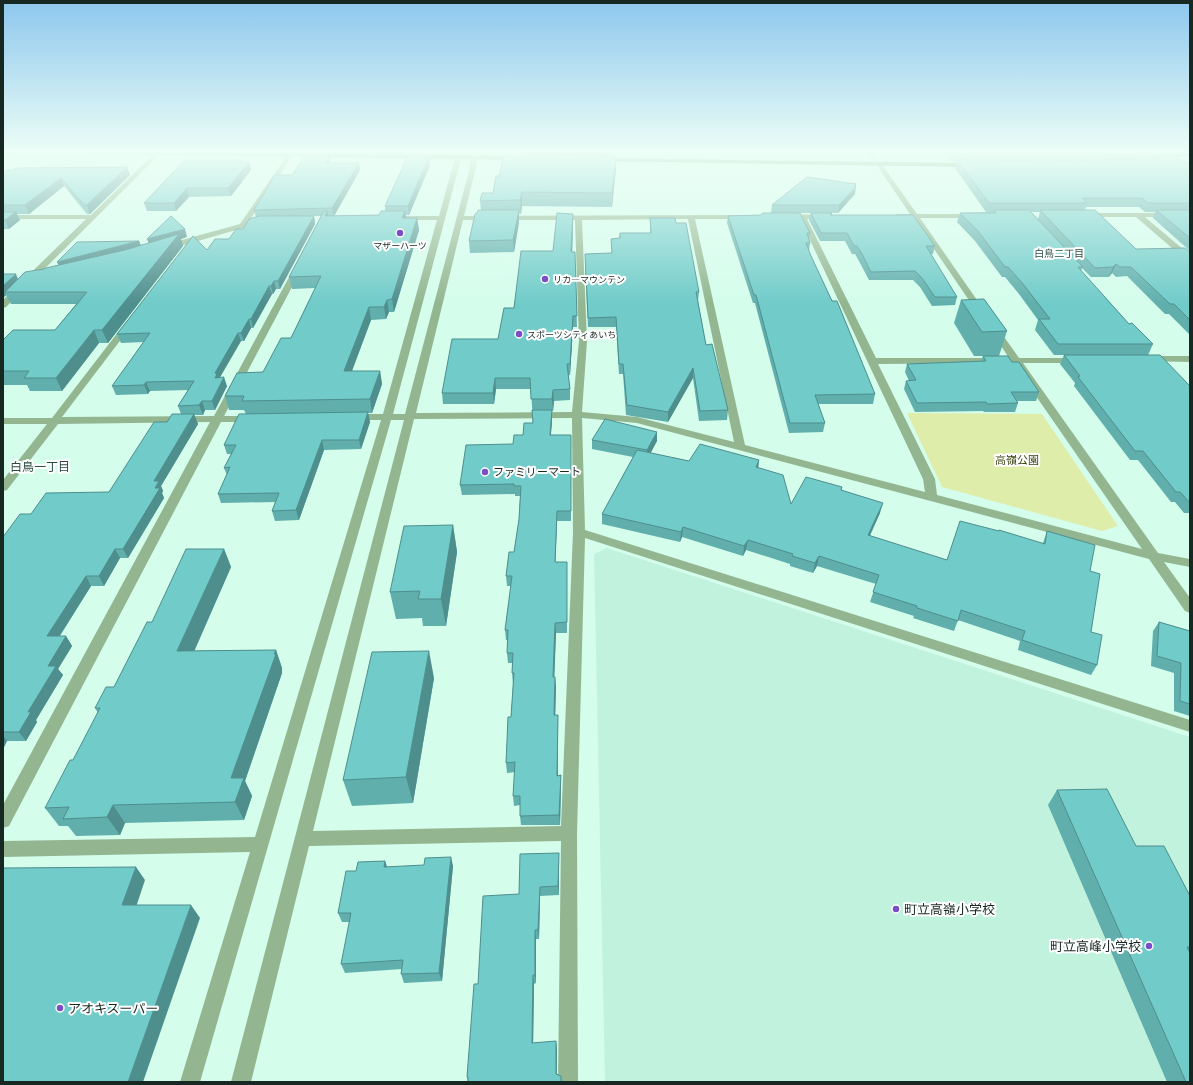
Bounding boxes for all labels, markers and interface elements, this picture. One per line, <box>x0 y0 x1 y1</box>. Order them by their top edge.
marker: マザーハーツ <box>395 228 405 238</box>
place label: マザーハーツ <box>373 240 427 251</box>
district label: 白鳥二丁目 <box>1034 247 1084 260</box>
marker: リカ―マウンテン <box>540 274 550 284</box>
place label: リカ―マウンテン <box>553 274 625 285</box>
marker: スポーツシティあいち <box>514 329 524 339</box>
place label: スポーツシティあいち <box>527 329 616 340</box>
park label: 高嶺公園 <box>995 453 1039 467</box>
district label: 白鳥一丁目 <box>10 459 70 474</box>
place label: ファミリーマート <box>493 465 581 479</box>
marker: ファミリーマート <box>480 467 490 477</box>
place label: 町立高嶺小学校 <box>904 901 995 918</box>
marker: 町立高嶺小学校 <box>891 904 901 914</box>
place label: 町立高峰小学校 <box>1050 938 1141 955</box>
marker: 町立高峰小学校 <box>1144 941 1154 951</box>
place label: アオキスーパー <box>68 1000 158 1017</box>
marker: アオキスーパー <box>55 1003 65 1013</box>

